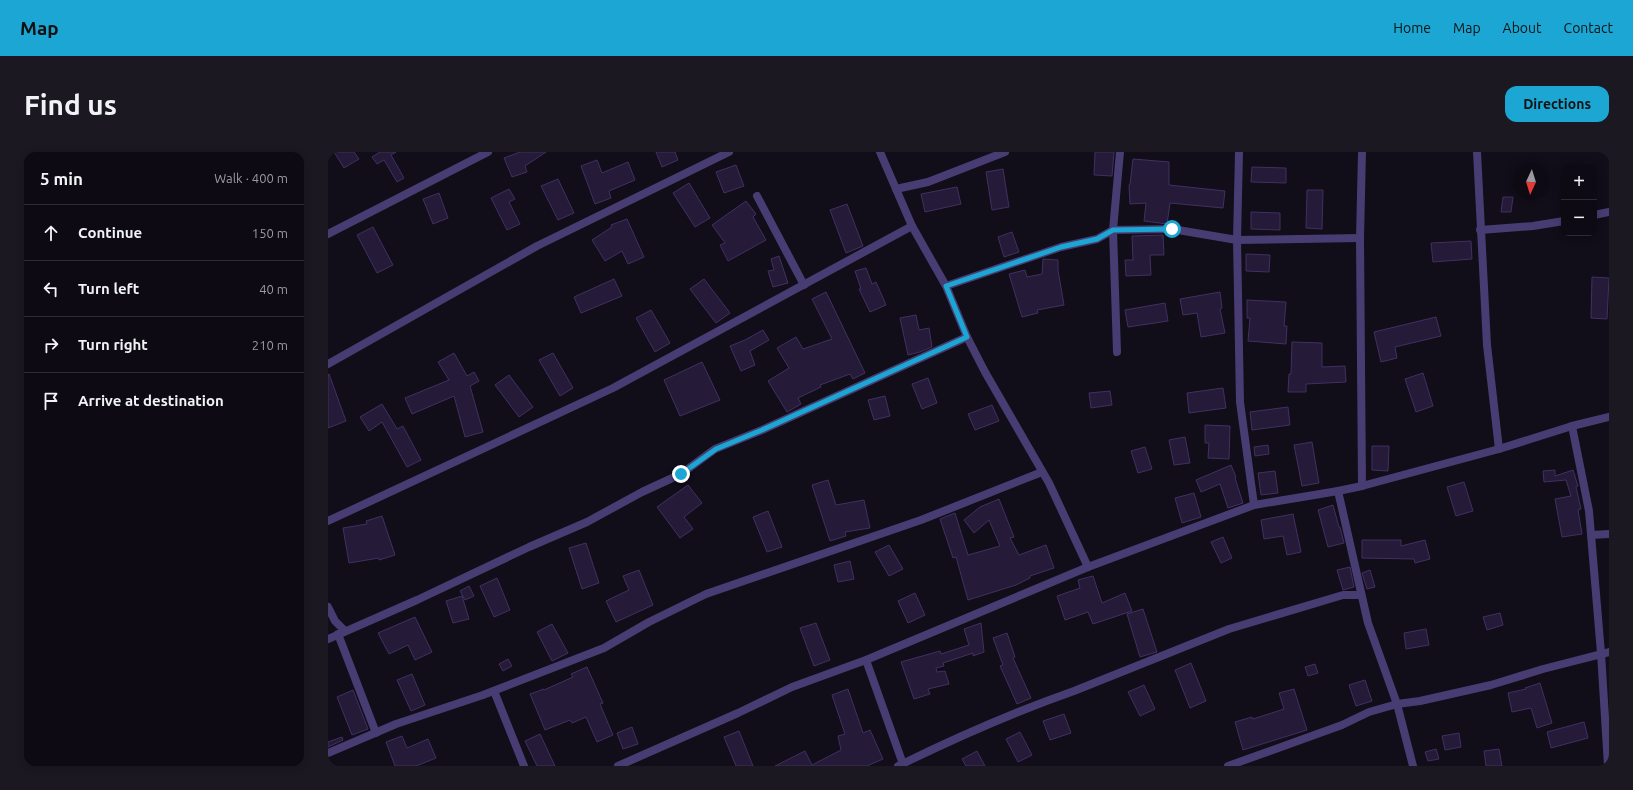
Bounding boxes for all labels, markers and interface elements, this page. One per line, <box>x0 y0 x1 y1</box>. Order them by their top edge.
text: Map <box>20 17 59 39</box>
text: Home <box>1393 20 1431 36</box>
text: Map <box>1453 20 1481 36</box>
text: About <box>1503 20 1542 36</box>
text: Contact <box>1564 20 1613 36</box>
button: Directions <box>1505 86 1609 122</box>
text: Find us <box>24 89 117 120</box>
north arrow <box>1513 164 1549 200</box>
map controls <box>1561 164 1597 236</box>
button: + <box>1561 164 1597 200</box>
text: 5 min <box>40 169 83 188</box>
text: Walk · 400 m <box>214 171 288 185</box>
button: − <box>1561 200 1597 236</box>
route start <box>1163 220 1181 238</box>
icon: ahead <box>40 222 62 244</box>
text: Continue <box>78 224 142 241</box>
text: 150 m <box>252 226 288 240</box>
icon: left <box>40 278 62 300</box>
text: Turn left <box>78 280 139 297</box>
text: 40 m <box>259 282 288 296</box>
icon: right <box>40 334 62 356</box>
text: Turn right <box>78 336 148 353</box>
text: 210 m <box>252 338 288 352</box>
icon: arrive <box>40 390 62 412</box>
text: Arrive at destination <box>78 392 224 409</box>
route end <box>672 465 690 483</box>

